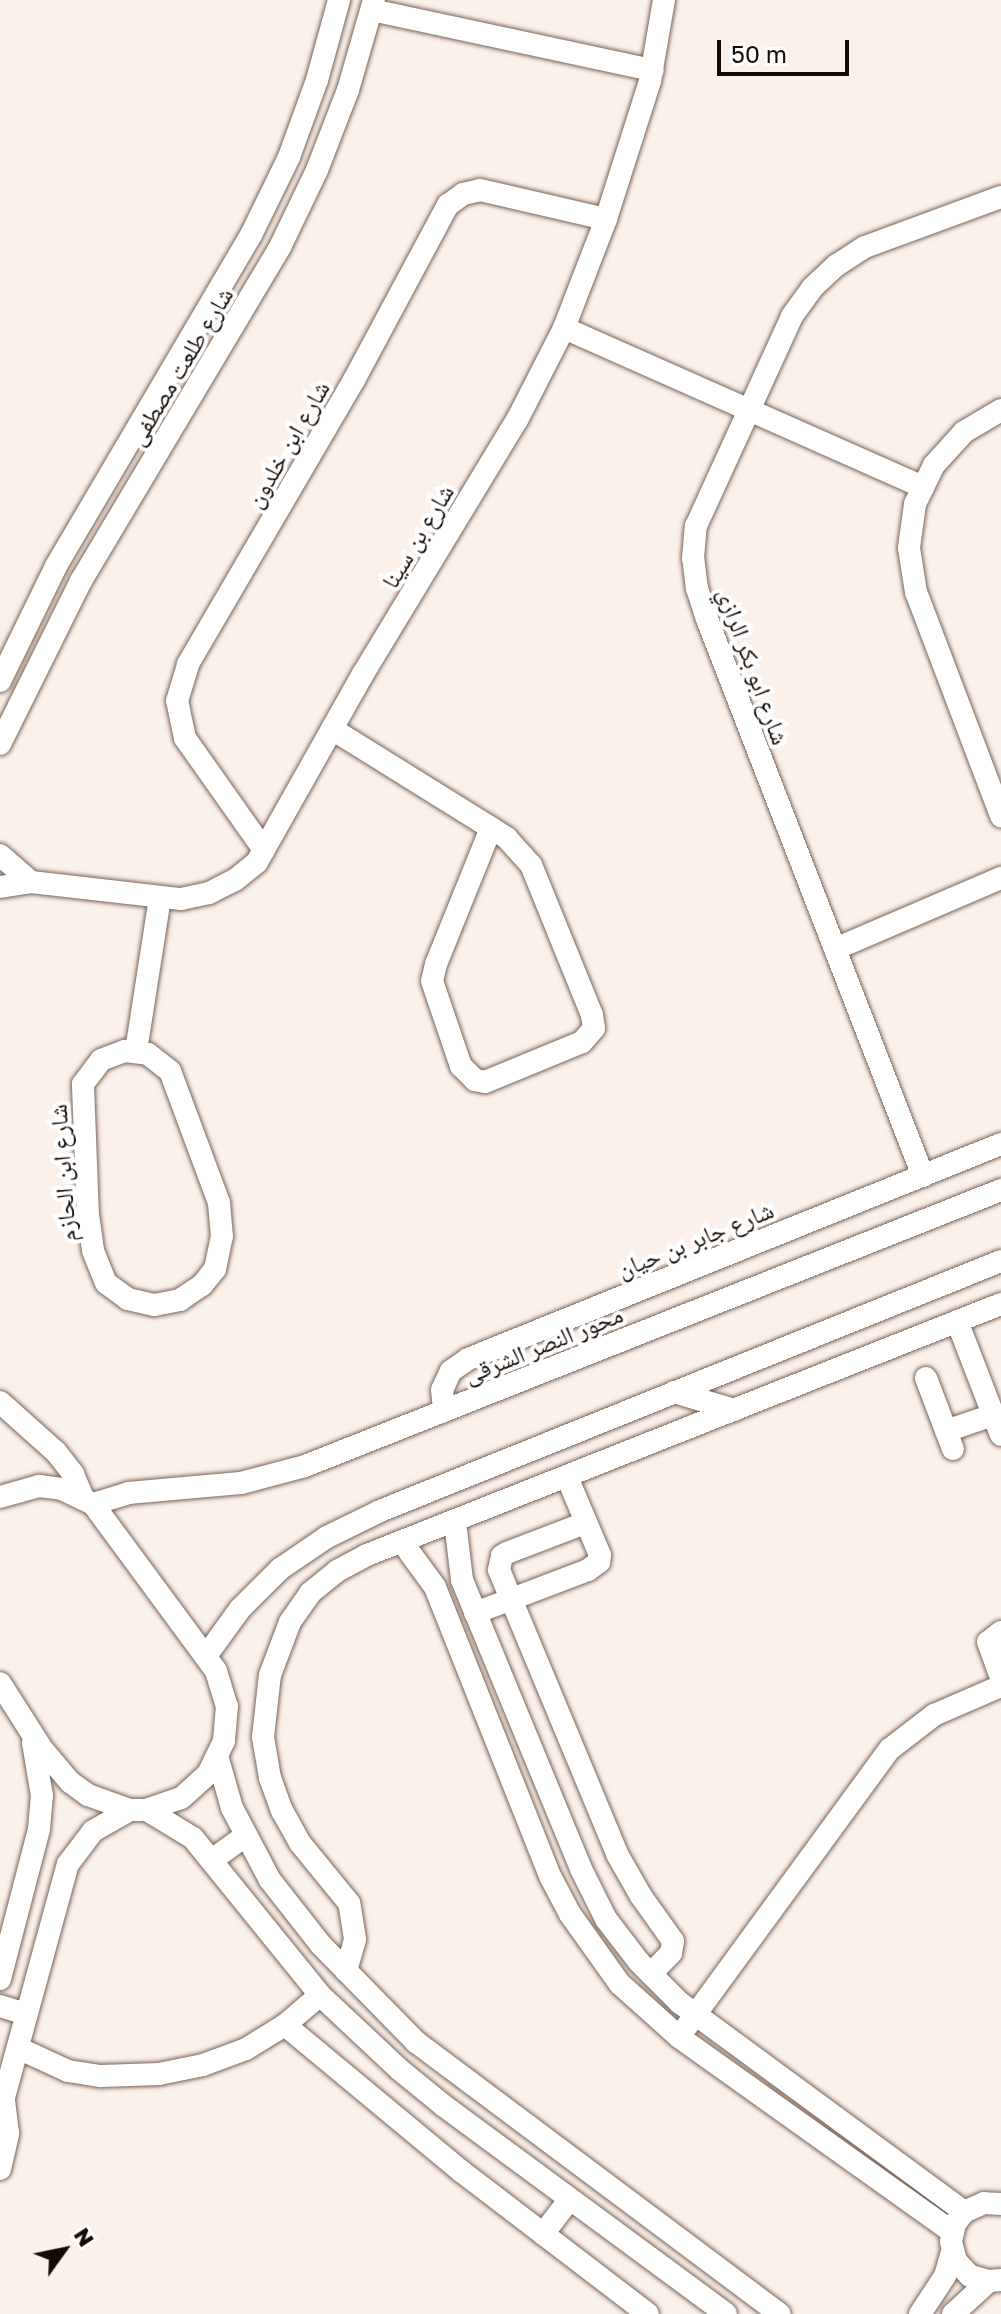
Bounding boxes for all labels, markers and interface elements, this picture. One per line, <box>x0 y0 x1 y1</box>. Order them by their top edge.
scale bar <box>721 24 853 74</box>
text: 50 m <box>731 39 787 68</box>
street label: شارع طلعت مصطفى <box>121 282 239 450</box>
street label: شارع ابن خلدون <box>239 375 335 513</box>
street label: شارع بن سينا <box>375 479 459 593</box>
street label: شارع ابو بكر الرازي <box>712 584 796 748</box>
street label: شارع ابن الحازم <box>43 1103 81 1243</box>
street label: شارع جابر بن حيان <box>613 1195 777 1283</box>
street label: محور النصر الشرقى <box>459 1299 627 1389</box>
north arrow <box>24 2210 104 2290</box>
text: N <box>69 2222 100 2251</box>

